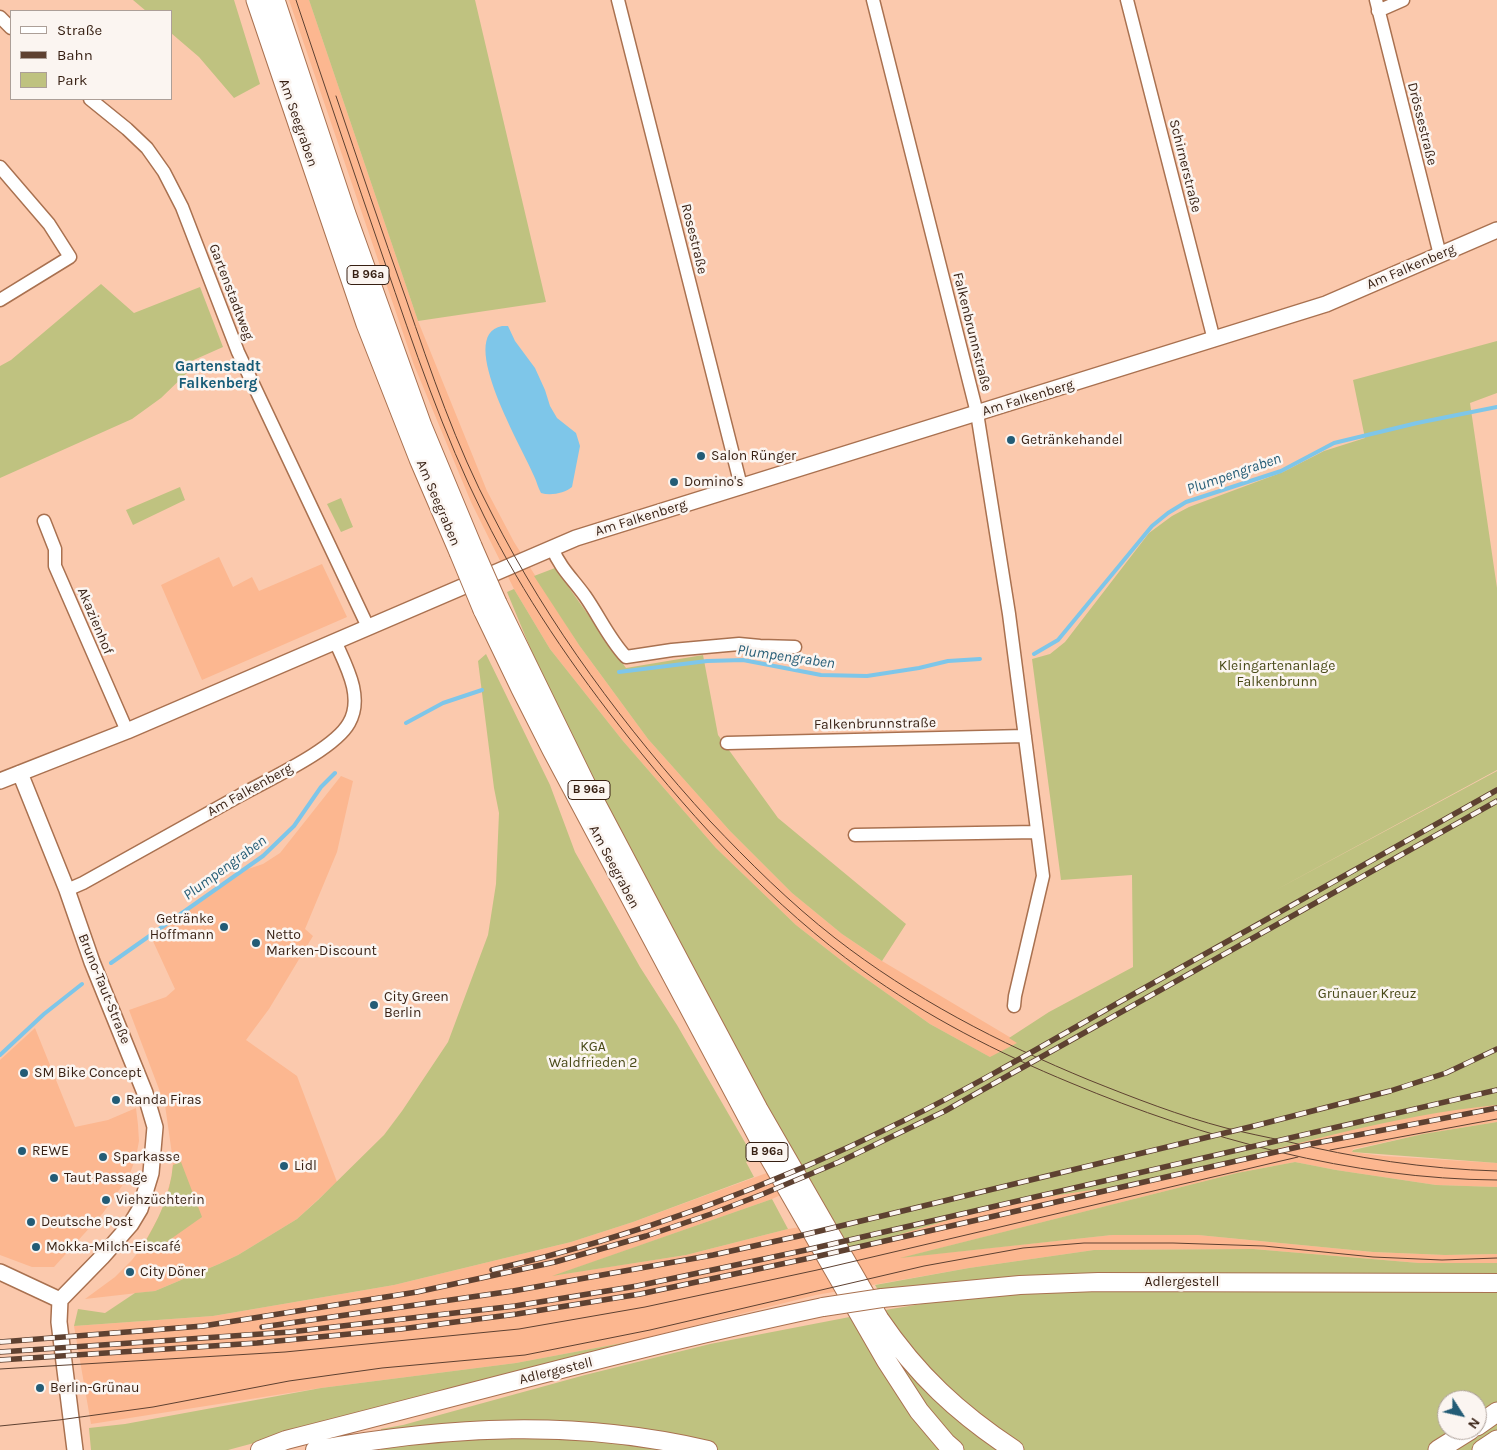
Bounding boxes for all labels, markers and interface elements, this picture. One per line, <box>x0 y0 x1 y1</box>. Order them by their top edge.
legend <box>10 10 172 100</box>
text: Straße <box>57 21 102 39</box>
text: Bahn <box>57 46 93 64</box>
text: Park <box>57 71 87 89</box>
street label: Am Seegraben <box>275 77 321 169</box>
street label: Drössestraße <box>1404 81 1440 167</box>
street label: Schirnerstraße <box>1165 118 1205 214</box>
street label: Rosestraße <box>677 202 711 276</box>
street label: Gartenstadtweg <box>205 241 257 343</box>
street label: Am Falkenberg <box>1364 241 1458 293</box>
road number: B 96a <box>347 266 389 284</box>
street label: Falkenbrunnstraße <box>949 271 995 393</box>
district label: Gartenstadt Falkenberg <box>175 358 261 393</box>
street label: Am Falkenberg <box>980 376 1076 420</box>
place label: Getränkehandel <box>1021 432 1123 448</box>
marker: Getränkehandel <box>1005 434 1017 446</box>
place label: Salon Rünger <box>711 448 796 464</box>
water label: Plumpengraben <box>1185 449 1283 499</box>
marker: Salon Rünger <box>695 450 707 462</box>
street label: Am Seegraben <box>412 457 464 549</box>
place label: Domino's <box>684 474 744 490</box>
marker: Domino's <box>668 476 680 488</box>
street label: Am Falkenberg <box>593 496 689 540</box>
street label: Akazienhof <box>73 585 117 657</box>
water label: Plumpengraben <box>736 641 836 673</box>
park label: Kleingartenanlage Falkenbrunn <box>1219 658 1335 690</box>
street label: Falkenbrunnstraße <box>814 715 936 733</box>
street label: Am Falkenberg <box>204 760 296 820</box>
road number: B 96a <box>568 780 610 800</box>
street label: Am Seegraben <box>585 822 643 912</box>
water label: Plumpengraben <box>180 832 270 904</box>
place label: Getränke Hoffmann <box>150 911 214 944</box>
marker: Getränke Hoffmann <box>218 921 230 933</box>
place label: Netto Marken-Discount <box>266 927 377 960</box>
street label: Bruno-Taut-Straße <box>74 931 134 1047</box>
marker: Netto Marken-Discount <box>250 937 262 949</box>
park label: Grünauer Kreuz <box>1318 986 1416 1002</box>
place label: City Green Berlin <box>384 989 449 1022</box>
marker: City Green Berlin <box>368 999 380 1011</box>
park label: KGA Waldfrieden 2 <box>549 1039 637 1072</box>
place label: SM Bike Concept <box>34 1065 141 1081</box>
marker: SM Bike Concept <box>18 1067 30 1079</box>
place label: Randa Firas <box>126 1092 202 1108</box>
marker: Randa Firas <box>110 1094 122 1106</box>
road number: B 96a <box>746 1142 788 1162</box>
place label: REWE <box>32 1143 69 1159</box>
marker: REWE <box>16 1145 28 1157</box>
place label: Sparkasse <box>113 1149 180 1165</box>
marker: Sparkasse <box>97 1151 109 1163</box>
place label: Lidl <box>294 1158 317 1174</box>
marker: Lidl <box>278 1160 290 1172</box>
place label: Taut Passage <box>64 1170 148 1186</box>
marker: Taut Passage <box>48 1172 60 1184</box>
place label: Viehzüchterin <box>116 1192 205 1208</box>
marker: Viehzüchterin <box>100 1194 112 1206</box>
place label: Deutsche Post <box>41 1214 133 1230</box>
marker: Deutsche Post <box>25 1216 37 1228</box>
place label: Mokka-Milch-Eiscafé <box>46 1239 181 1255</box>
marker: Mokka-Milch-Eiscafé <box>30 1241 42 1253</box>
place label: City Döner <box>140 1264 205 1280</box>
marker: City Döner <box>124 1266 136 1278</box>
street label: Adlergestell <box>1144 1274 1220 1290</box>
street label: Adlergestell <box>518 1354 594 1388</box>
place label: Berlin-Grünau <box>50 1380 140 1396</box>
marker: Berlin-Grünau <box>34 1382 46 1394</box>
north arrow <box>1437 1390 1487 1440</box>
text: N <box>1464 1414 1484 1432</box>

